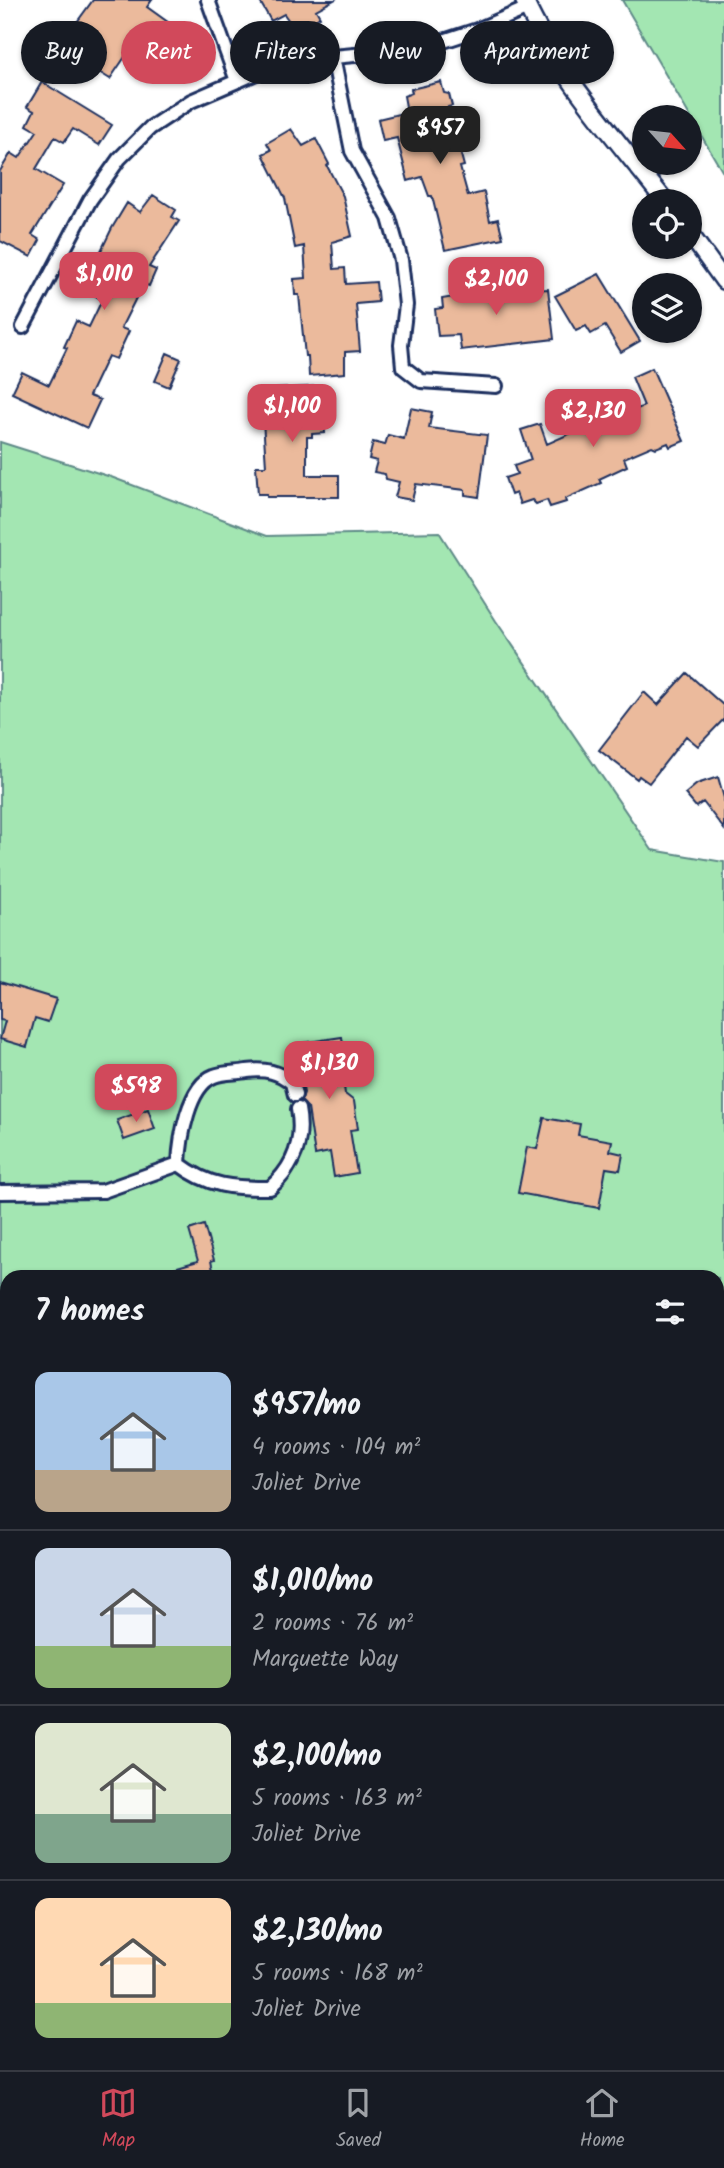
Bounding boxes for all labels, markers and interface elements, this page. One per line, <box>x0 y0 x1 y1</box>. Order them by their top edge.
chip: Buy <box>21 21 107 84</box>
chip: Rent <box>121 21 216 84</box>
chip: Filters <box>230 21 340 84</box>
chip: New <box>354 21 446 84</box>
chip: Apartment <box>460 21 614 84</box>
north arrow <box>632 105 702 175</box>
map controls <box>632 105 702 343</box>
pin: $957 <box>399 106 481 166</box>
text: $957 <box>416 111 464 147</box>
button: locate <box>632 189 702 259</box>
pin: $1,010 <box>47 252 161 312</box>
text: $1,010 <box>75 257 133 293</box>
pin: $2,100 <box>439 258 553 317</box>
text: $2,100 <box>464 262 528 298</box>
button: layers <box>632 273 702 343</box>
pin: $1,100 <box>235 384 349 444</box>
text: $1,100 <box>263 389 321 425</box>
pin: $2,130 <box>536 390 650 449</box>
text: $2,130 <box>561 394 625 430</box>
pin: $1,130 <box>272 1042 386 1101</box>
text: $1,130 <box>300 1046 358 1082</box>
pin: $598 <box>95 1064 177 1124</box>
text: $598 <box>111 1069 161 1105</box>
text: 7 homes <box>35 1288 145 1336</box>
icon: filters <box>651 1293 689 1331</box>
text: $957/mo <box>252 1382 361 1430</box>
icon: home <box>91 1400 175 1484</box>
text: 4 rooms · 104 m² <box>252 1430 420 1466</box>
text: Joliet Drive <box>252 1466 361 1502</box>
text: $1,010/mo <box>252 1558 373 1606</box>
icon: home <box>91 1576 175 1660</box>
text: 2 rooms · 76 m² <box>252 1606 413 1642</box>
text: Marquette Way <box>252 1642 398 1678</box>
text: $2,100/mo <box>252 1733 382 1781</box>
icon: home <box>91 1751 175 1835</box>
text: 5 rooms · 163 m² <box>252 1781 422 1817</box>
text: Joliet Drive <box>252 1817 361 1853</box>
text: $2,130/mo <box>252 1908 383 1956</box>
icon: home <box>91 1926 175 2010</box>
text: 5 rooms · 168 m² <box>252 1956 423 1992</box>
text: Joliet Drive <box>252 1992 361 2028</box>
tab: Map <box>99 2084 137 2156</box>
tab: Saved <box>336 2084 381 2156</box>
tab: Home <box>580 2084 625 2156</box>

